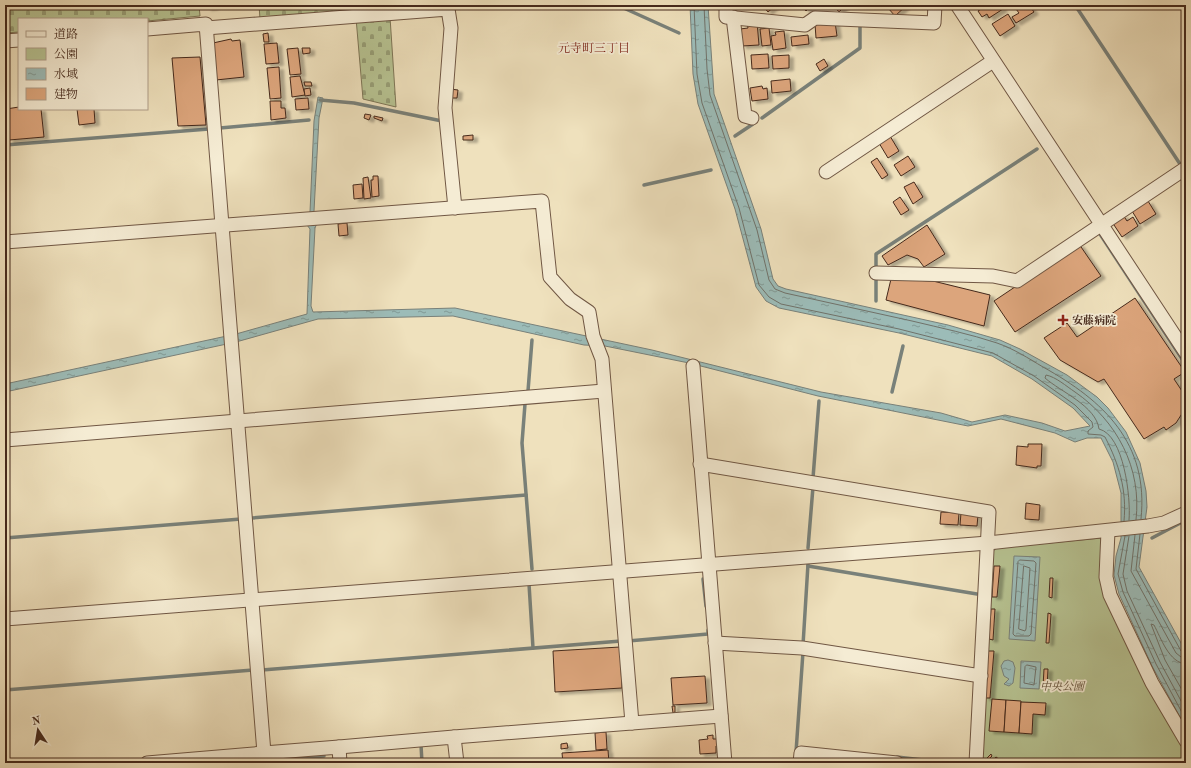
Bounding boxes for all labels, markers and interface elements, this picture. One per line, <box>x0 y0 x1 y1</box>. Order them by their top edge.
legend <box>18 18 148 110</box>
text: 道路 <box>54 27 78 41</box>
district label: 元寺町三丁目 <box>558 41 630 55</box>
text: 公園 <box>54 48 78 61</box>
text: 水域 <box>54 67 78 81</box>
text: 建物 <box>54 87 78 101</box>
marker: 安藤病院 <box>1057 314 1069 326</box>
place label: 安藤病院 <box>1072 314 1116 327</box>
park label: 中央公園 <box>1040 680 1086 693</box>
north arrow <box>18 710 58 750</box>
text: N <box>31 715 42 728</box>

